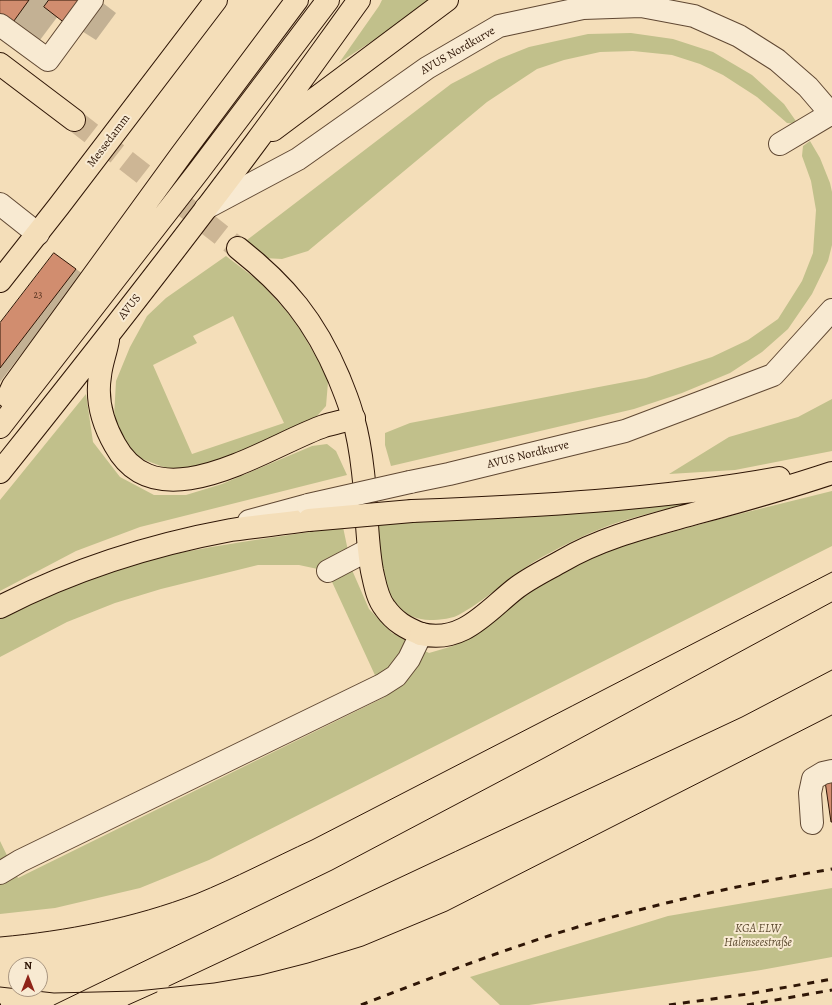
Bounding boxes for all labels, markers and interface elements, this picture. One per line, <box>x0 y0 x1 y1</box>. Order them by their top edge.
street label: AVUS Nordkurve <box>418 24 498 78</box>
street label: Messedamm <box>84 112 134 170</box>
house number: 23 <box>34 290 42 302</box>
street label: AVUS <box>116 291 144 323</box>
street label: AVUS Nordkurve <box>486 438 570 472</box>
park label: KGA ELW Halenseestraße <box>724 922 792 950</box>
north arrow <box>8 957 48 997</box>
text: N <box>24 958 32 973</box>

